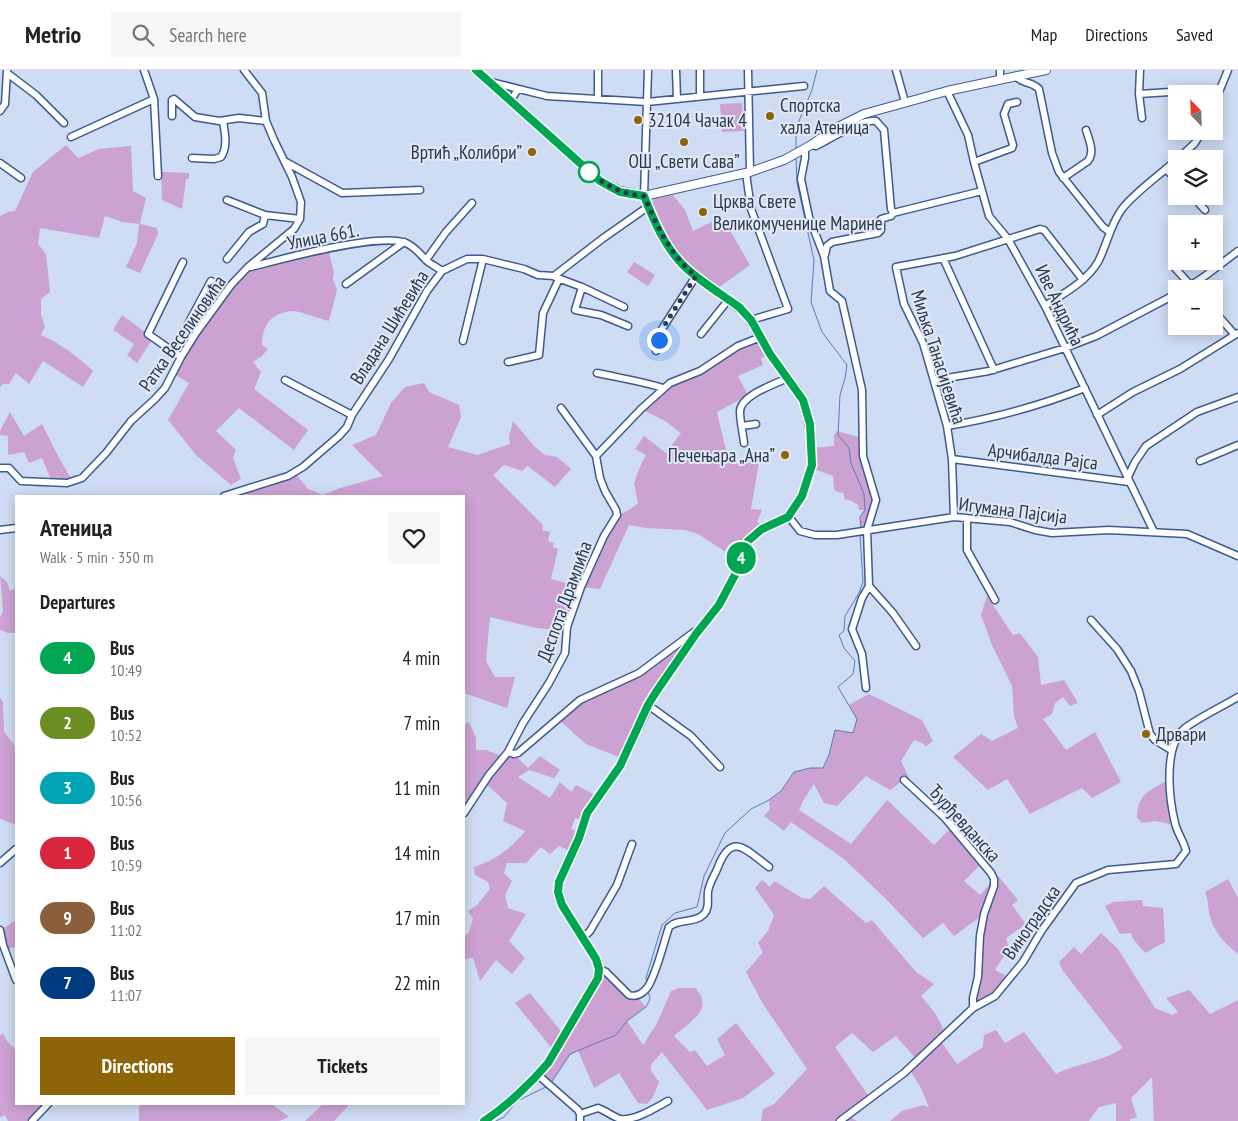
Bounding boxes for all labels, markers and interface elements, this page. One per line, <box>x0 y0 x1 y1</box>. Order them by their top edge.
search box <box>111 12 461 57</box>
text: Metrio <box>25 19 81 50</box>
icon: search <box>129 21 157 49</box>
text: Search here <box>169 23 247 47</box>
text: Map <box>1031 23 1057 46</box>
text: Directions <box>1085 23 1148 46</box>
text: Saved <box>1176 23 1213 46</box>
north arrow <box>1168 85 1222 140</box>
map controls <box>1168 85 1223 335</box>
place label: Спортска хала Атеница <box>780 93 869 139</box>
place label: 32104 Чачак 4 <box>648 108 747 132</box>
marker: Спортска хала Атеница <box>764 110 776 122</box>
marker: 32104 Чачак 4 <box>632 114 644 126</box>
marker: ОШ „Свети Сава” <box>678 136 690 148</box>
place label: Вртић „Колибри” <box>411 140 522 164</box>
marker: Вртић „Колибри” <box>526 146 538 158</box>
place label: ОШ „Свети Сава” <box>628 149 740 173</box>
button: layers <box>1168 150 1223 205</box>
unlabelled marker <box>578 161 600 183</box>
place label: Црква Свете Великомученице Марине <box>713 189 883 235</box>
marker: Црква Свете Великомученице Марине <box>697 206 709 218</box>
button: + <box>1168 215 1223 270</box>
street label: Улица 661. <box>285 217 361 255</box>
street label: Иве Андрића <box>1030 260 1090 350</box>
street label: Владана Шићевића <box>344 266 434 388</box>
street label: Ратка Веселиновића <box>133 270 231 396</box>
button: − <box>1168 280 1223 335</box>
street label: Миљка Танасијевића <box>906 287 972 427</box>
your location <box>647 328 672 353</box>
street label: Арчибалда Рајса <box>987 437 1099 475</box>
place label: Печењара „Ана” <box>668 443 775 467</box>
marker: Печењара „Ана” <box>779 449 791 461</box>
street label: Игумана Пајсија <box>957 491 1069 529</box>
text: Атеница <box>40 512 112 543</box>
button: heart <box>388 512 440 564</box>
street label: Деспота Драмлића <box>531 538 597 664</box>
line badge: 4 <box>725 542 757 574</box>
text: 4 <box>737 546 745 569</box>
text: Walk · 5 min · 350 m <box>40 547 153 567</box>
text: Departures <box>40 590 115 614</box>
text: Bus <box>110 636 134 660</box>
text: 4 <box>63 646 72 669</box>
text: 4 min <box>403 646 440 670</box>
text: 10:49 <box>110 660 142 680</box>
text: Bus <box>110 701 134 725</box>
text: 2 <box>63 711 72 734</box>
text: 7 min <box>403 711 440 735</box>
place label: Дрвари <box>1156 722 1206 746</box>
text: 10:52 <box>110 725 142 745</box>
marker: Дрвари <box>1140 728 1152 740</box>
text: Bus <box>110 766 134 790</box>
text: 3 <box>63 776 72 799</box>
text: 11 min <box>394 776 440 800</box>
street label: Ђурђевданска <box>924 779 1006 867</box>
text: 10:56 <box>110 790 142 810</box>
text: Bus <box>110 831 134 855</box>
text: 1 <box>63 841 72 864</box>
text: 14 min <box>394 841 440 865</box>
text: 10:59 <box>110 855 142 875</box>
street label: Виноградска <box>997 880 1065 964</box>
text: Bus <box>110 896 134 920</box>
text: 9 <box>63 906 72 929</box>
text: 17 min <box>395 906 440 930</box>
text: 11:02 <box>110 920 142 940</box>
text: Bus <box>110 961 134 985</box>
text: 7 <box>63 971 72 994</box>
text: 22 min <box>394 971 440 995</box>
text: 11:07 <box>110 985 142 1005</box>
button: Directions <box>40 1037 235 1095</box>
button: Tickets <box>245 1037 440 1095</box>

